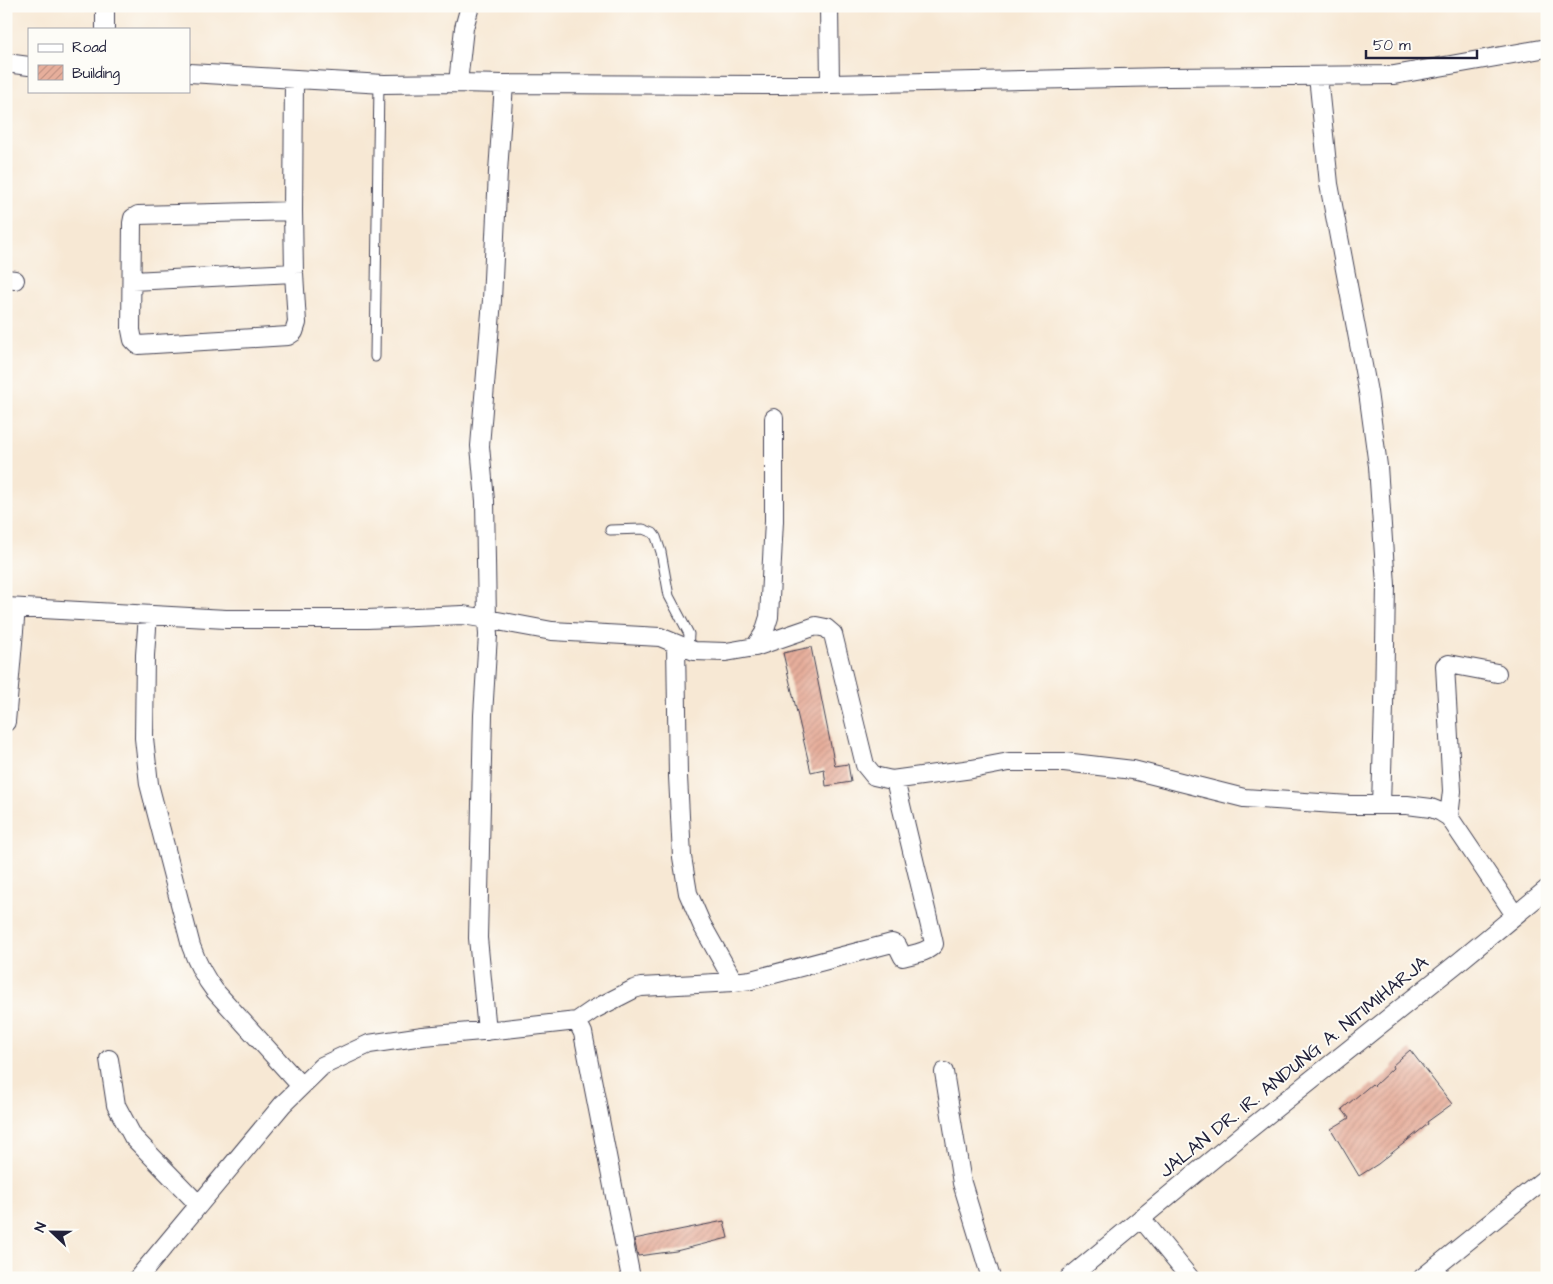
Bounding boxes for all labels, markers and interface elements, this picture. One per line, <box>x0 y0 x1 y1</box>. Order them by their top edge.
legend <box>28 28 190 92</box>
scale bar <box>1366 28 1477 60</box>
text: 50 m <box>1373 35 1411 56</box>
text: Road <box>72 37 107 58</box>
text: Building <box>72 63 120 85</box>
street label: JALAN DR. IR. ANDUNG A. NITIMIHARJA <box>1154 950 1434 1184</box>
north arrow <box>28 1206 78 1256</box>
text: N <box>30 1219 52 1235</box>

